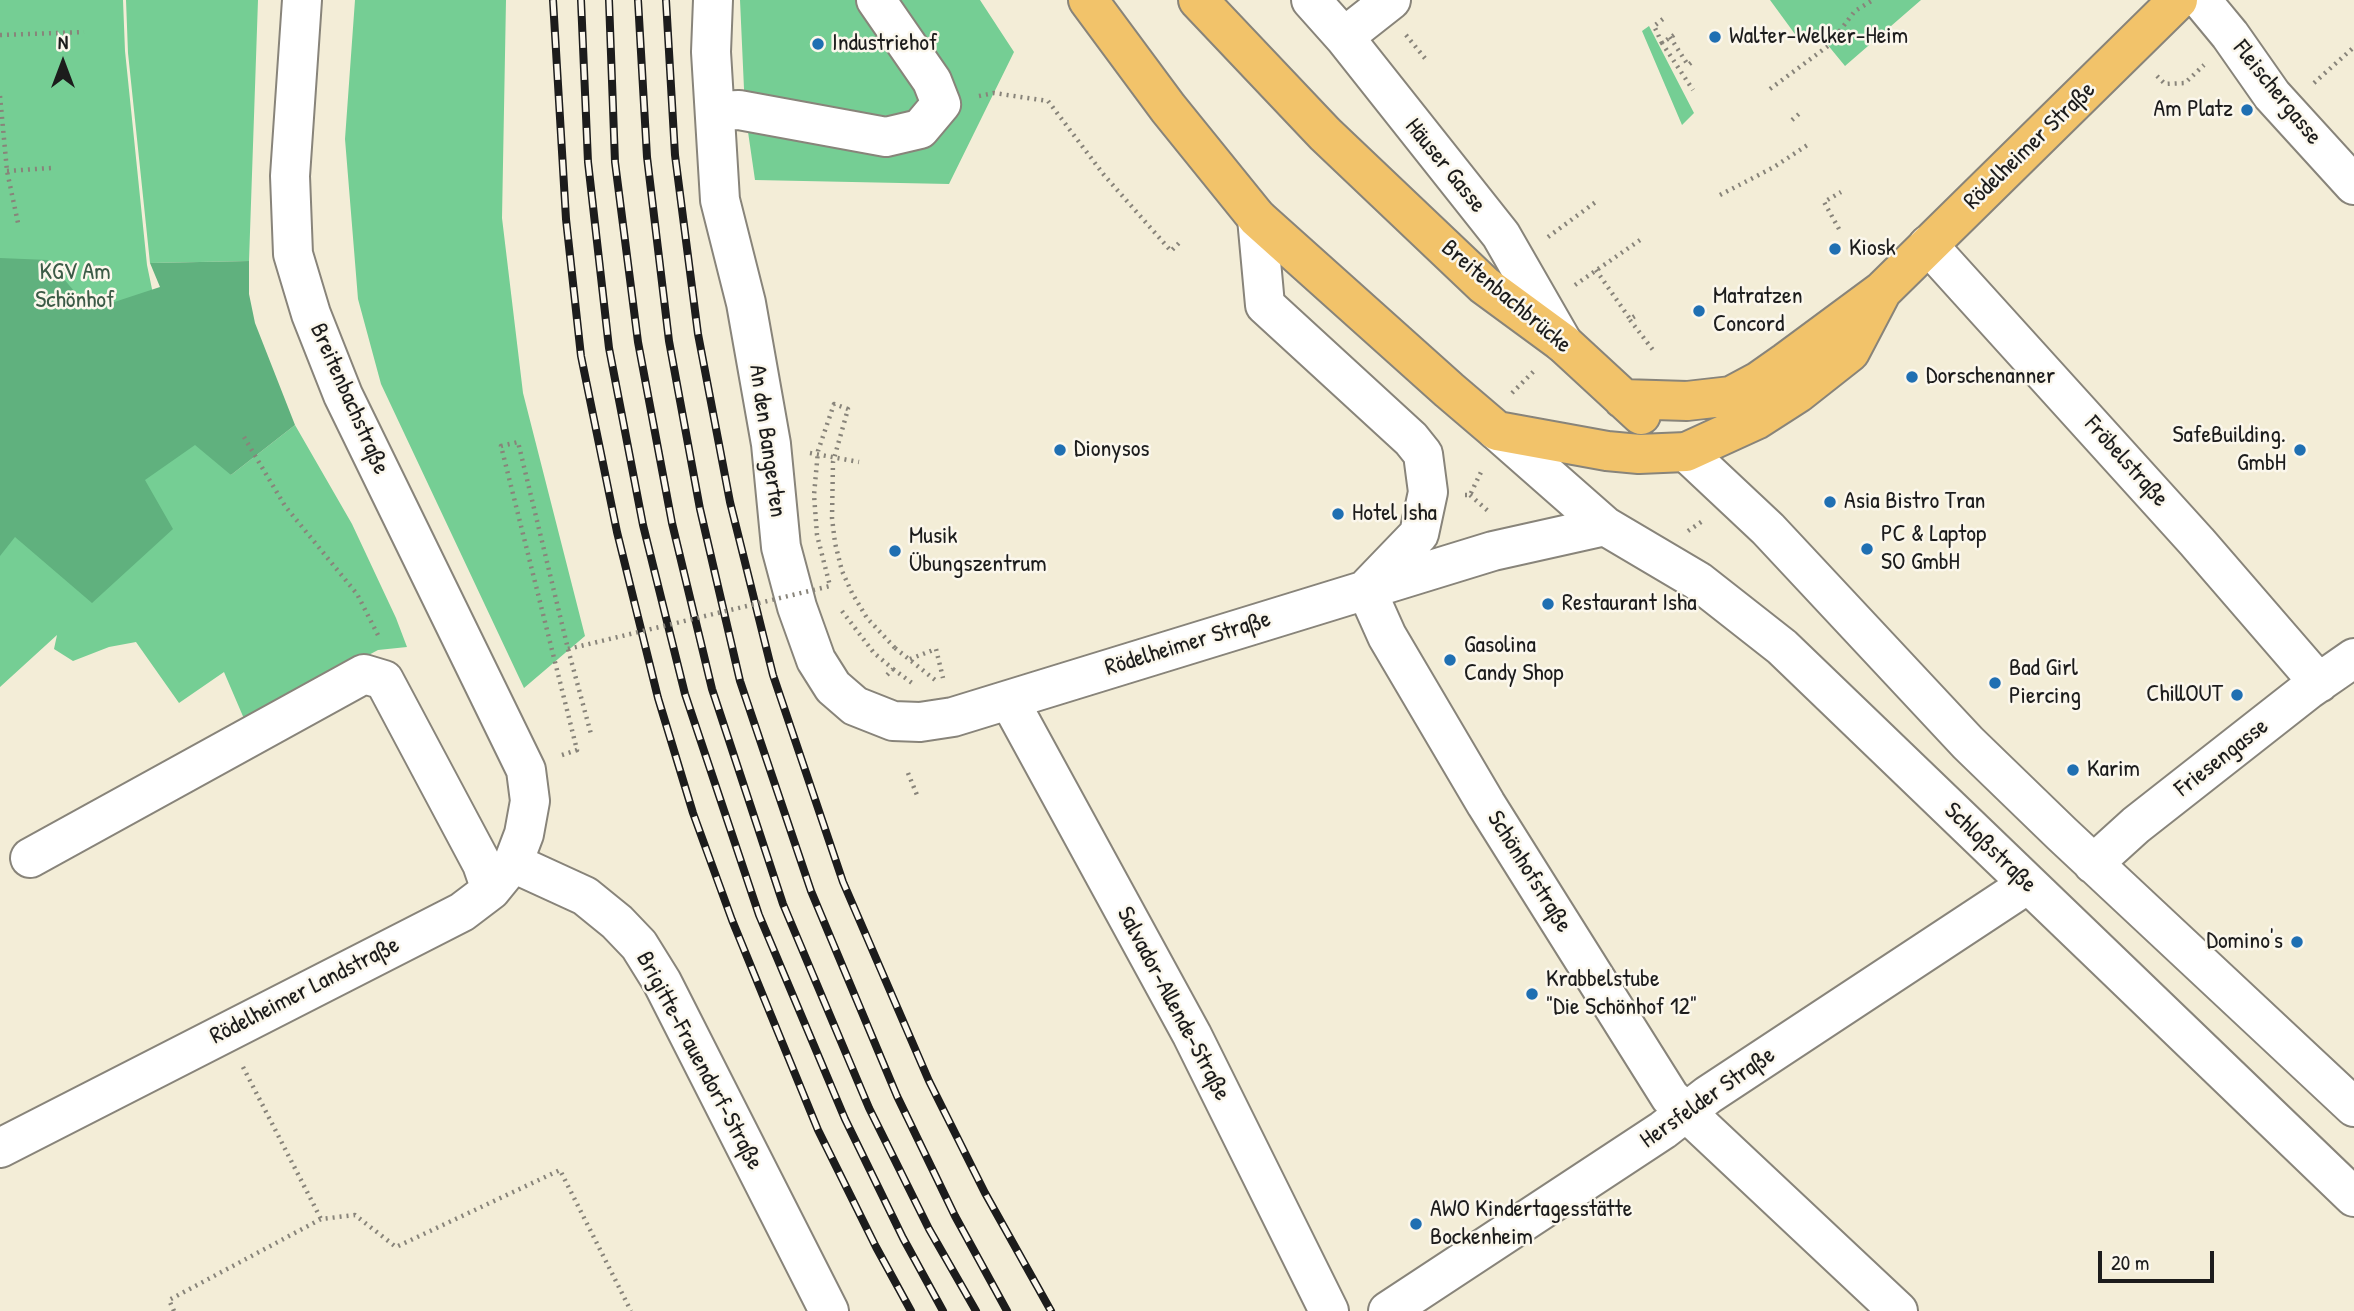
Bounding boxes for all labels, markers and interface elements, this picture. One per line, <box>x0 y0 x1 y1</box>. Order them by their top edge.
place label: Walter-Welker-Heim <box>1729 23 1908 51</box>
north arrow <box>28 28 98 98</box>
text: N <box>58 29 68 55</box>
marker: Walter-Welker-Heim <box>1707 29 1723 45</box>
place label: Industriehof <box>832 30 937 58</box>
street label: Fleischergasse <box>2226 35 2328 151</box>
marker: Industriehof <box>810 36 826 52</box>
street label: Rödelheimer Straße <box>1958 76 2102 216</box>
place label: Am Platz <box>2154 96 2233 124</box>
marker: Am Platz <box>2239 102 2255 118</box>
street label: Häuser Gasse <box>1398 113 1492 219</box>
street label: Breitenbachbrücke <box>1435 234 1577 360</box>
place label: Kiosk <box>1849 235 1896 263</box>
marker: Kiosk <box>1827 241 1843 257</box>
park label: KGV Am Schönhof <box>35 259 115 315</box>
place label: Matratzen Concord <box>1713 283 1803 339</box>
marker: Matratzen Concord <box>1691 303 1707 319</box>
street label: Breitenbachstraße <box>303 319 395 479</box>
street label: An den Bangerten <box>742 363 792 519</box>
place label: Dorschenanner <box>1926 363 2055 391</box>
marker: Dorschenanner <box>1904 369 1920 385</box>
street label: Fröbelstraße <box>2078 411 2174 513</box>
place label: SafeBuilding. GmbH <box>2172 422 2286 478</box>
place label: Dionysos <box>1074 436 1150 464</box>
marker: Dionysos <box>1052 442 1068 458</box>
marker: SafeBuilding. GmbH <box>2292 442 2308 458</box>
place label: Asia Bistro Tran <box>1844 488 1985 516</box>
marker: Asia Bistro Tran <box>1822 494 1838 510</box>
place label: Hotel Isha <box>1352 500 1437 528</box>
marker: Hotel Isha <box>1330 506 1346 522</box>
place label: PC & Laptop SO GmbH <box>1881 521 1986 577</box>
place label: Musik Übungszentrum <box>909 523 1047 579</box>
marker: PC & Laptop SO GmbH <box>1859 541 1875 557</box>
marker: Musik Übungszentrum <box>887 543 903 559</box>
place label: Restaurant Isha <box>1562 590 1697 618</box>
marker: Restaurant Isha <box>1540 596 1556 612</box>
street label: Rödelheimer Straße <box>1102 605 1274 683</box>
place label: Gasolina Candy Shop <box>1464 632 1563 688</box>
marker: Gasolina Candy Shop <box>1442 652 1458 668</box>
place label: Bad Girl Piercing <box>2009 655 2081 711</box>
marker: Bad Girl Piercing <box>1987 675 2003 691</box>
place label: ChillOUT <box>2146 681 2223 709</box>
marker: ChillOUT <box>2229 687 2245 703</box>
street label: Friesengasse <box>2169 713 2275 803</box>
place label: Karim <box>2087 756 2140 784</box>
marker: Karim <box>2065 762 2081 778</box>
street label: Schloßstraße <box>1938 797 2042 899</box>
street label: Schönhofstraße <box>1480 806 1578 938</box>
street label: Salvador-Allende-Straße <box>1110 902 1236 1106</box>
place label: Domino's <box>2207 928 2283 956</box>
street label: Rödelheimer Landstraße <box>206 931 404 1051</box>
marker: Domino's <box>2289 934 2305 950</box>
street label: Brigitte-Frauendorf-Straße <box>629 947 769 1175</box>
place label: Krabbelstube "Die Schönhof 12" <box>1546 966 1697 1022</box>
marker: Krabbelstube "Die Schönhof 12" <box>1524 986 1540 1002</box>
street label: Hersfelder Straße <box>1635 1041 1781 1155</box>
place label: AWO Kindertagesstätte Bockenheim <box>1430 1196 1632 1252</box>
marker: AWO Kindertagesstätte Bockenheim <box>1408 1216 1424 1232</box>
scale bar <box>2102 1238 2218 1282</box>
text: 20 m <box>2111 1248 2149 1277</box>

